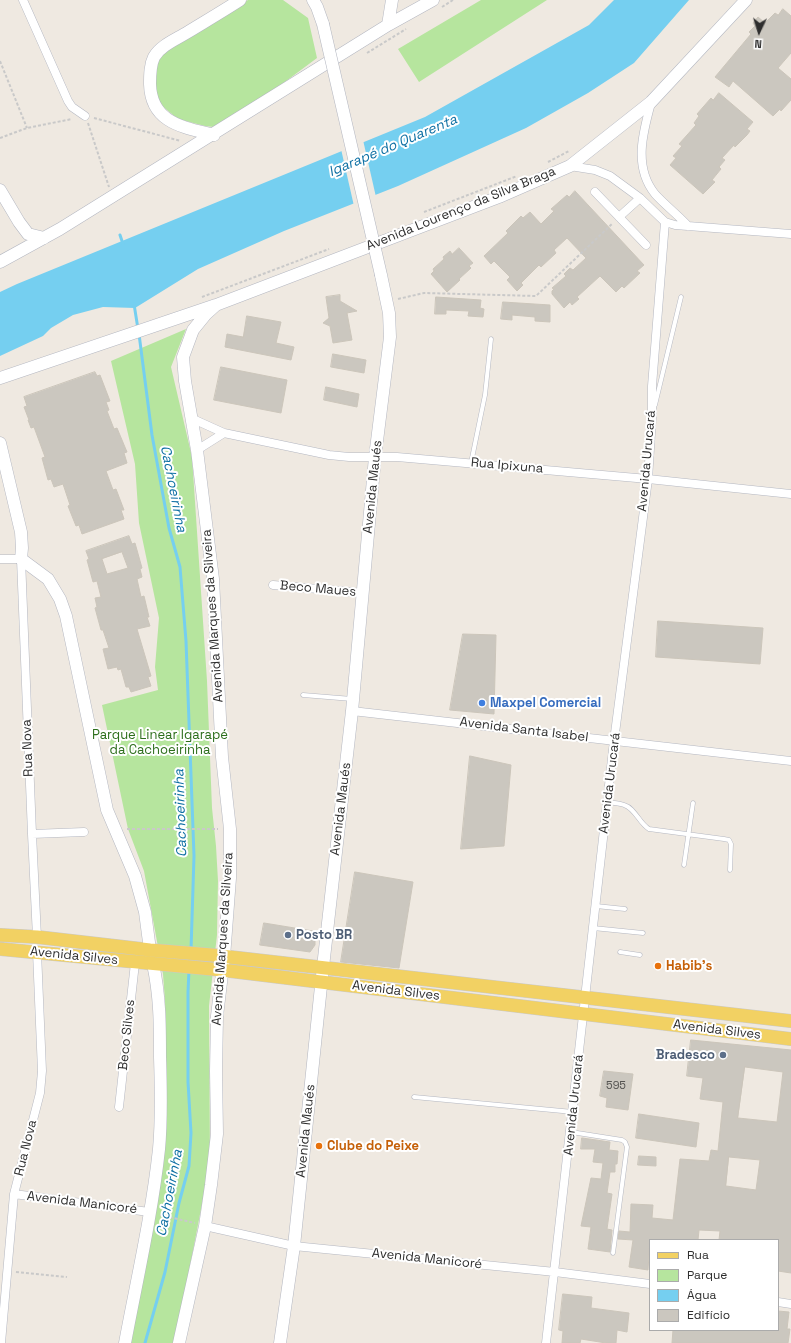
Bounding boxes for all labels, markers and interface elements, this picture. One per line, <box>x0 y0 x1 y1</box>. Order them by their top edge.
north arrow <box>739 12 779 52</box>
text: N <box>754 37 762 51</box>
water label: Igarapé do Quarenta <box>326 111 460 181</box>
street label: Avenida Lourenço da Silva Braga <box>364 164 558 254</box>
street label: Avenida Urucará <box>635 410 659 512</box>
street label: Avenida Maués <box>360 440 386 534</box>
water label: Cachoeirinha <box>156 444 190 534</box>
street label: Rua Ipixuna <box>470 455 544 477</box>
street label: Avenida Marques da Silveira <box>199 529 227 703</box>
street label: Beco Maues <box>279 578 357 600</box>
place label: Maxpel Comercial <box>490 695 601 711</box>
marker: Maxpel Comercial <box>477 698 487 708</box>
street label: Avenida Santa Isabel <box>459 714 589 746</box>
street label: Rua Nova <box>19 719 37 777</box>
park label: Parque Linear Igarapé da Cachoeirinha <box>92 727 228 758</box>
street label: Avenida Urucará <box>596 732 624 834</box>
street label: Avenida Maués <box>328 762 354 856</box>
water label: Cachoeirinha <box>171 769 191 857</box>
street label: Avenida Marques da Silveira <box>209 852 237 1026</box>
place label: Posto BR <box>296 927 352 943</box>
marker: Posto BR <box>283 930 293 940</box>
street label: Avenida Silves <box>29 944 119 968</box>
place label: Habib's <box>666 958 712 974</box>
marker: Habib's <box>653 961 663 971</box>
street label: Avenida Silves <box>351 978 441 1004</box>
street label: Beco Silves <box>116 999 138 1071</box>
street label: Avenida Silves <box>672 1017 762 1043</box>
place label: Bradesco <box>656 1047 715 1063</box>
marker: Bradesco <box>718 1050 728 1060</box>
street label: Avenida Urucará <box>561 1054 587 1156</box>
house number: 595 <box>606 1079 626 1093</box>
street label: Avenida Maués <box>293 1084 319 1178</box>
street label: Rua Nova <box>11 1118 41 1178</box>
place label: Clube do Peixe <box>327 1138 419 1154</box>
marker: Clube do Peixe <box>314 1141 324 1151</box>
water label: Cachoeirinha <box>153 1148 187 1238</box>
street label: Avenida Manicoré <box>26 1189 138 1217</box>
legend <box>649 1239 779 1331</box>
street label: Avenida Manicoré <box>371 1245 483 1273</box>
text: Rua <box>687 1247 709 1263</box>
text: Parque <box>687 1267 727 1283</box>
text: Água <box>687 1287 717 1303</box>
text: Edifício <box>687 1307 730 1323</box>

